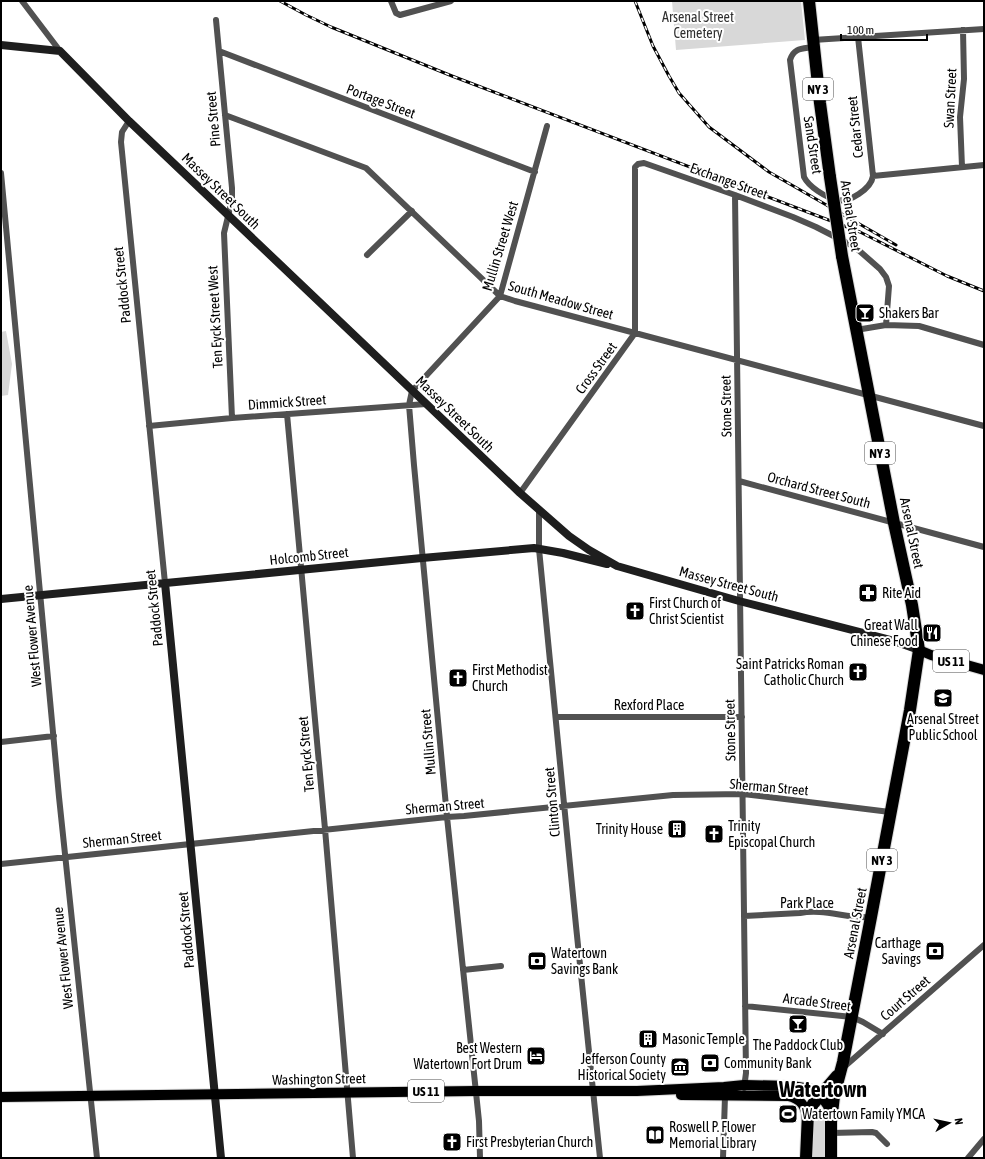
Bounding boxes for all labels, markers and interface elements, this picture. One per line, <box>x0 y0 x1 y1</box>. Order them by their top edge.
park label: Arsenal Street Cemetery <box>662 9 734 41</box>
scale bar <box>841 16 927 42</box>
text: 100 m <box>847 23 874 37</box>
street label: Swan Street <box>940 68 960 128</box>
road number: NY 3 <box>803 78 833 100</box>
street label: Portage Street <box>344 81 418 121</box>
street label: Pine Street <box>203 91 223 147</box>
street label: Cedar Street <box>844 95 866 159</box>
street label: Sand Street <box>801 115 825 175</box>
street label: Massey Street South <box>179 150 263 232</box>
street label: Exchange Street <box>688 160 770 202</box>
street label: Arsenal Street <box>837 179 865 253</box>
street label: Mullin Street West <box>479 199 521 293</box>
street label: Paddock Street <box>110 246 134 324</box>
street label: Ten Eyck Street West <box>204 265 226 369</box>
street label: South Meadow Street <box>507 277 615 323</box>
bar icon: Shakers Bar <box>854 302 876 324</box>
place label: Shakers Bar <box>879 305 940 321</box>
street label: Cross Street <box>572 339 620 397</box>
street label: Massey Street South <box>413 373 497 455</box>
street label: Stone Street <box>717 375 735 437</box>
street label: Dimmick Street <box>247 391 327 413</box>
road number: NY 3 <box>865 442 895 464</box>
street label: Orchard Street South <box>766 469 872 511</box>
street label: Arsenal Street <box>897 496 927 570</box>
street label: Holcomb Street <box>269 544 349 568</box>
street label: Massey Street South <box>677 563 781 605</box>
street label: Paddock Street <box>142 569 166 647</box>
pharmacy icon: Rite Aid <box>857 582 879 604</box>
street label: West Flower Avenue <box>20 584 44 688</box>
place label: Rite Aid <box>882 585 921 601</box>
place label: First Church of Christ Scientist <box>649 595 724 627</box>
church icon: First Church of Christ Scientist <box>624 600 646 622</box>
place label: Great Wall Chinese Food <box>850 617 918 649</box>
restaurant icon: Great Wall Chinese Food <box>921 622 943 644</box>
road number: US 11 <box>933 650 969 672</box>
place label: Saint Patricks Roman Catholic Church <box>736 656 844 688</box>
church icon: Saint Patricks Roman Catholic Church <box>847 661 869 683</box>
place label: First Methodist Church <box>472 662 548 694</box>
church icon: First Methodist Church <box>447 667 469 689</box>
school or university icon: Arsenal Street Public School <box>932 687 954 709</box>
street label: Rexford Place <box>614 697 684 713</box>
street label: Stone Street <box>721 699 739 761</box>
street label: Mullin Street <box>417 708 439 776</box>
place label: Arsenal Street Public School <box>907 711 979 743</box>
street label: Ten Eyck Street <box>295 715 317 793</box>
street label: Clinton Street <box>541 766 563 838</box>
street label: Sherman Street <box>729 776 809 798</box>
street label: Sherman Street <box>405 795 485 817</box>
building icon: Trinity House <box>666 818 688 840</box>
place label: Trinity Episcopal Church <box>728 818 815 850</box>
place label: Trinity House <box>596 821 663 837</box>
church icon: Trinity Episcopal Church <box>703 823 725 845</box>
street label: Sherman Street <box>82 827 162 851</box>
road number: NY 3 <box>867 849 897 871</box>
street label: Arsenal Street <box>840 886 870 960</box>
street label: Paddock Street <box>175 891 197 969</box>
street label: Park Place <box>780 895 834 911</box>
street label: West Flower Avenue <box>50 906 76 1010</box>
place label: Carthage Savings <box>875 935 921 967</box>
bank icon: Carthage Savings <box>924 940 946 962</box>
place label: Watertown Savings Bank <box>551 945 618 977</box>
bank icon: Watertown Savings Bank <box>526 950 548 972</box>
street label: Court Street <box>877 972 933 1024</box>
street label: Arcade Street <box>782 990 852 1014</box>
bar icon: The Paddock Club <box>787 1013 809 1035</box>
building icon: Masonic Temple <box>637 1028 659 1050</box>
place label: Masonic Temple <box>662 1031 745 1047</box>
place label: The Paddock Club <box>753 1037 844 1053</box>
place label: Best Western Watertown Fort Drum <box>413 1040 522 1072</box>
hotel icon: Best Western Watertown Fort Drum <box>525 1045 547 1067</box>
place label: Jefferson County Historical Society <box>578 1051 666 1083</box>
bank icon: Community Bank <box>699 1052 721 1074</box>
place label: Community Bank <box>724 1055 812 1071</box>
museum icon: Jefferson County Historical Society <box>669 1056 691 1078</box>
street label: Washington Street <box>272 1070 366 1088</box>
district label: Watertown <box>778 1076 867 1102</box>
road number: US 11 <box>408 1080 444 1102</box>
sports icon: Watertown Family YMCA <box>777 1103 799 1125</box>
north arrow <box>929 1103 969 1143</box>
place label: Watertown Family YMCA <box>802 1106 925 1122</box>
text: N <box>952 1117 965 1126</box>
place label: Roswell P. Flower Memorial Library <box>669 1119 757 1151</box>
library icon: Roswell P. Flower Memorial Library <box>644 1124 666 1146</box>
church icon: First Presbyterian Church <box>441 1131 463 1153</box>
place label: First Presbyterian Church <box>466 1134 593 1150</box>

